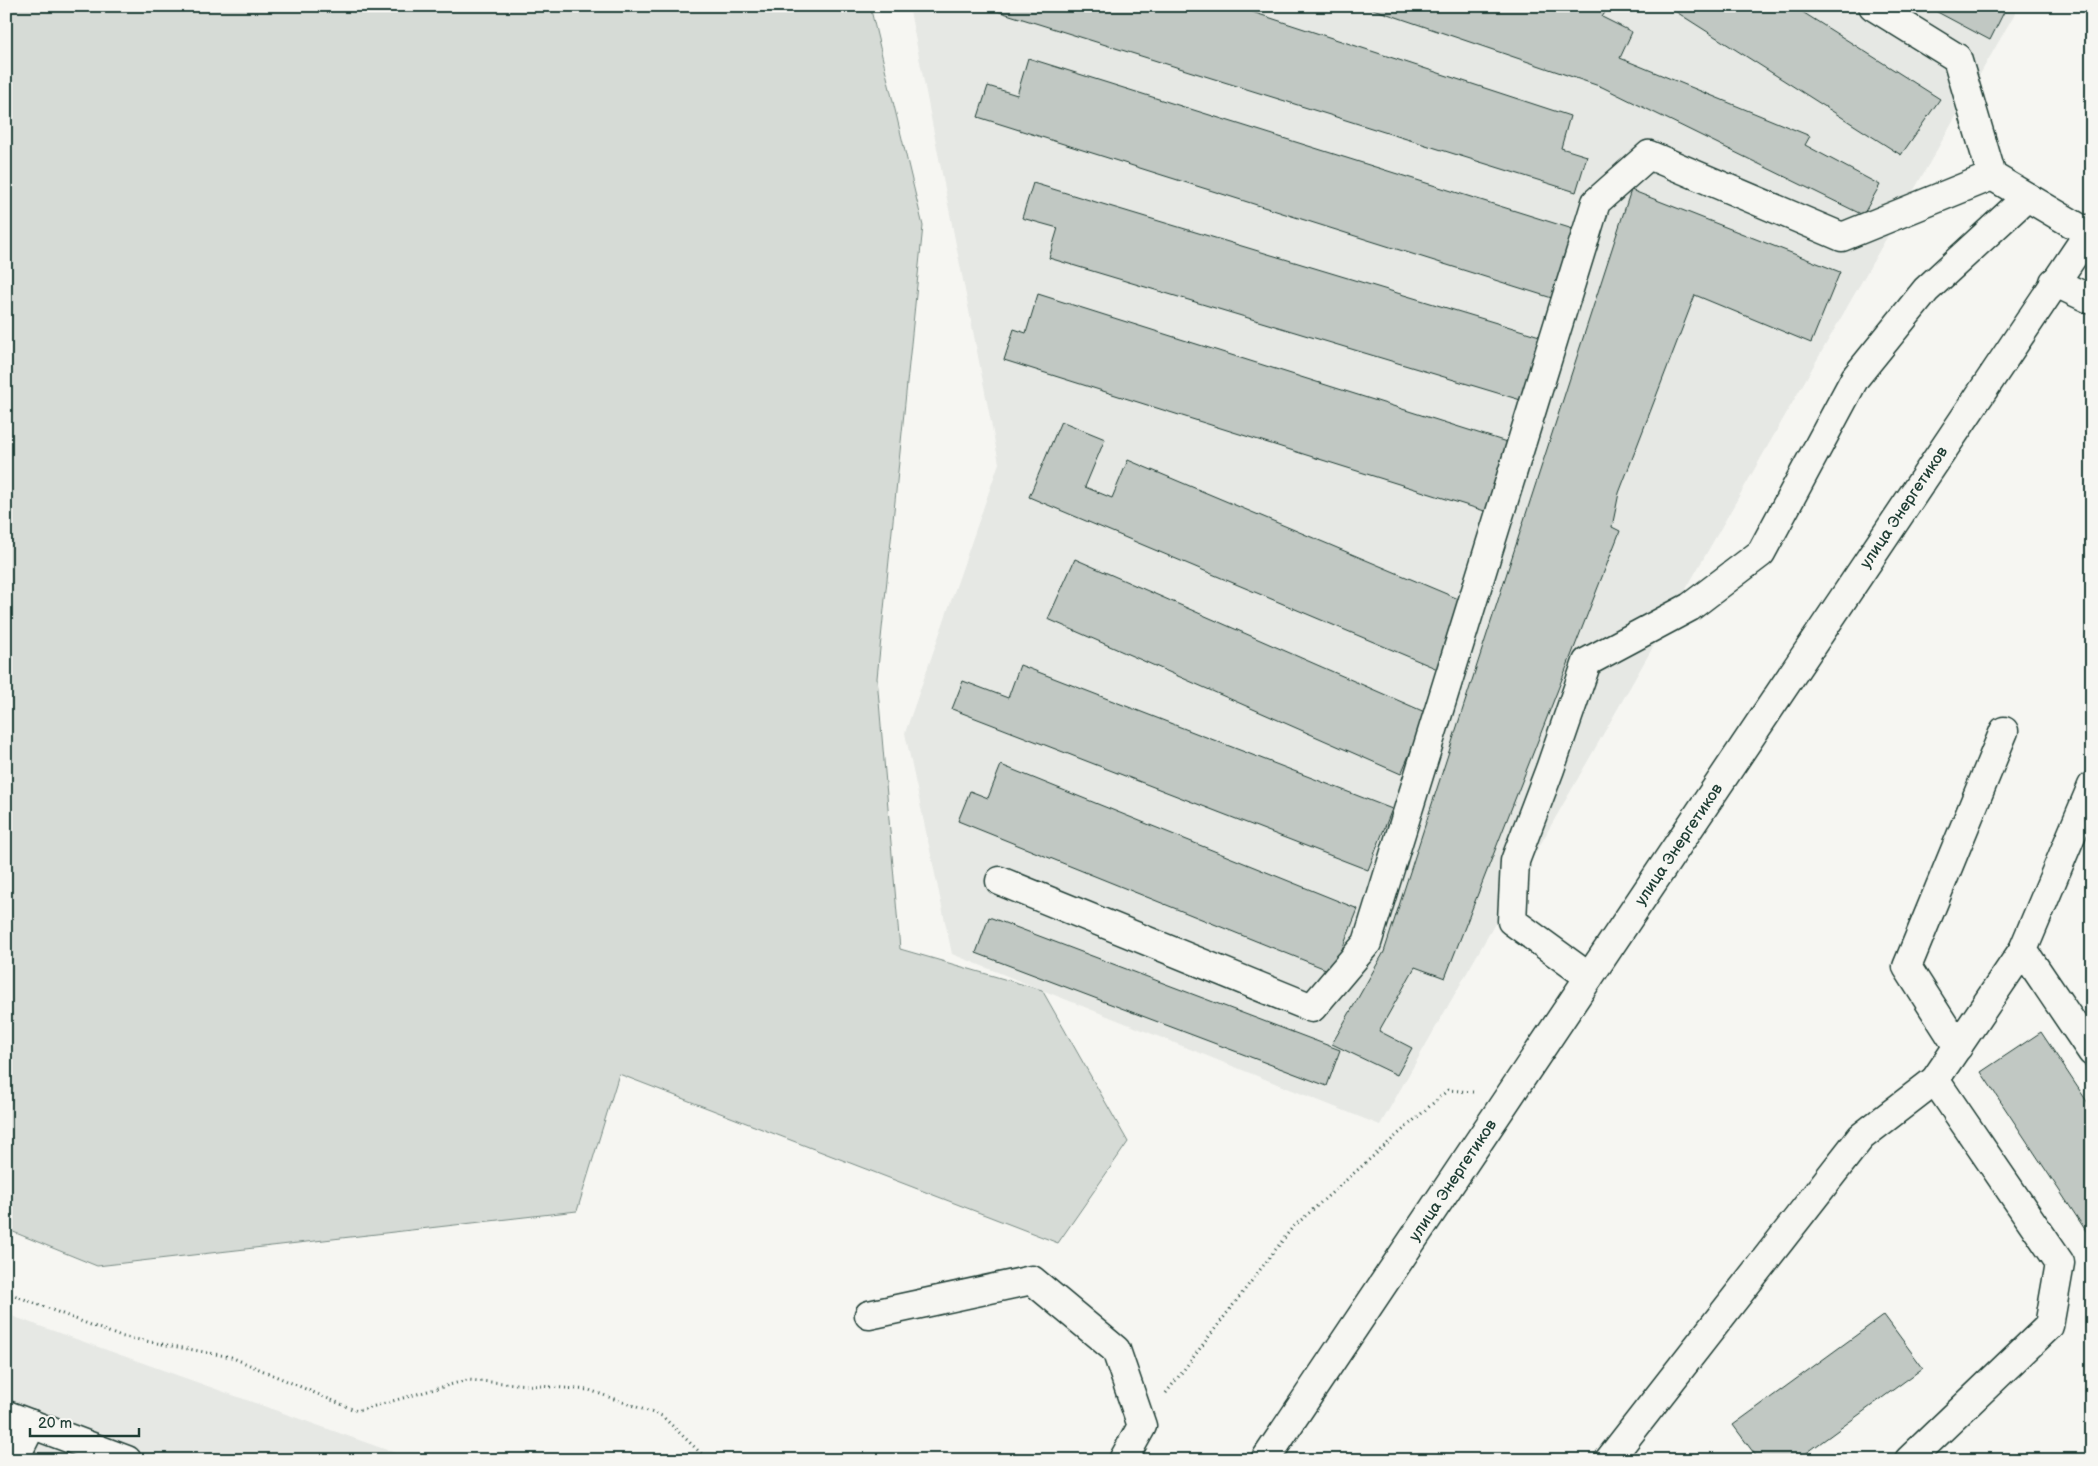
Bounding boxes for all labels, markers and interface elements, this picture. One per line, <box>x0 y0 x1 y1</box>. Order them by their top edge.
street label: улица Энергетиков <box>1856 443 1952 572</box>
street label: улица Энергетиков <box>1631 780 1727 909</box>
street label: улица Энергетиков <box>1405 1116 1501 1245</box>
scale bar <box>30 1406 139 1438</box>
text: 20 m <box>38 1414 72 1433</box>

